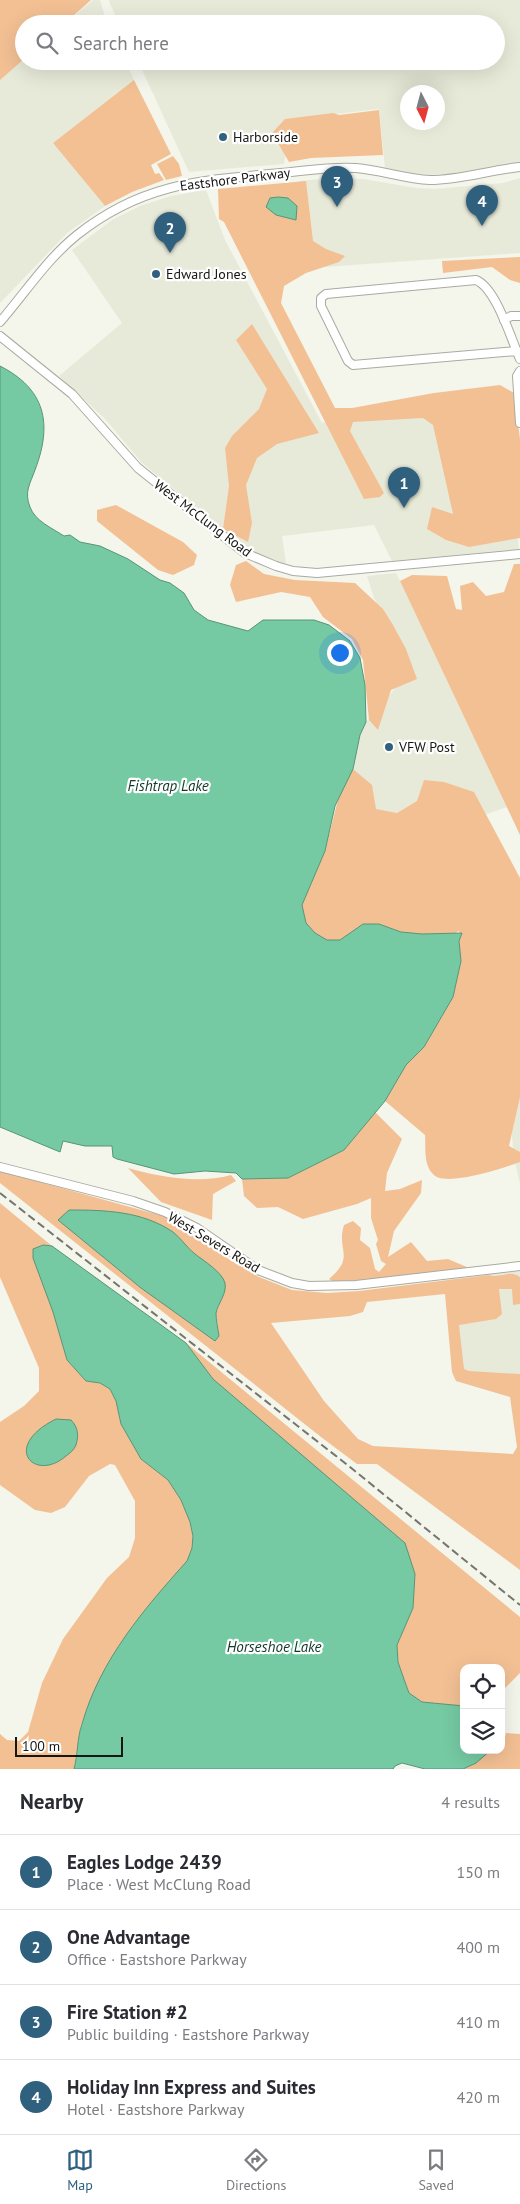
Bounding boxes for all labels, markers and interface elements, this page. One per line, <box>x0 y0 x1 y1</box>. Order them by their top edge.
search box <box>15 15 505 70</box>
icon: search <box>33 29 61 57</box>
text: Search here <box>73 31 169 55</box>
north arrow <box>400 85 445 130</box>
place label: Harborside <box>233 128 298 146</box>
marker: Harborside <box>217 131 229 143</box>
street label: Eastshore Parkway <box>179 163 292 195</box>
pin: 3 <box>321 166 353 207</box>
pin: 4 <box>466 185 498 226</box>
pin: 2 <box>154 212 186 253</box>
place label: Edward Jones <box>166 265 247 283</box>
marker: Edward Jones <box>150 268 162 280</box>
pin: 1 <box>388 467 420 508</box>
street label: West McClung Road <box>150 475 256 561</box>
your location <box>327 640 353 666</box>
place label: VFW Post <box>398 738 455 756</box>
marker: VFW Post <box>383 741 395 753</box>
water label: Fishtrap Lake <box>127 776 209 795</box>
street label: West Severs Road <box>165 1207 263 1277</box>
water label: Horseshoe Lake <box>227 1637 321 1656</box>
map controls <box>460 1664 505 1754</box>
button: locate <box>460 1664 505 1709</box>
button: layers <box>460 1709 505 1754</box>
scale bar <box>15 1734 122 1757</box>
text: 100 m <box>22 1737 60 1755</box>
text: Nearby <box>20 1788 83 1815</box>
text: 4 results <box>441 1792 500 1812</box>
text: Eagles Lodge 2439 <box>67 1850 222 1874</box>
text: 1 <box>31 1862 41 1882</box>
text: 150 m <box>457 1862 500 1882</box>
text: Place · West McClung Road <box>67 1874 251 1894</box>
text: One Advantage <box>67 1925 190 1949</box>
text: 2 <box>31 1937 41 1957</box>
text: 400 m <box>457 1937 500 1957</box>
text: Office · Eastshore Parkway <box>67 1949 247 1969</box>
text: Fire Station #2 <box>67 2000 188 2024</box>
text: 3 <box>31 2012 41 2032</box>
text: 410 m <box>457 2012 500 2032</box>
text: Public building · Eastshore Parkway <box>67 2024 309 2044</box>
text: Holiday Inn Express and Suites <box>67 2075 316 2099</box>
text: 4 <box>31 2087 41 2107</box>
text: 420 m <box>457 2087 500 2107</box>
text: Hotel · Eastshore Parkway <box>67 2099 244 2119</box>
tab: Map <box>66 2146 94 2194</box>
tab: Directions <box>226 2146 286 2194</box>
tab: Saved <box>418 2146 454 2194</box>

